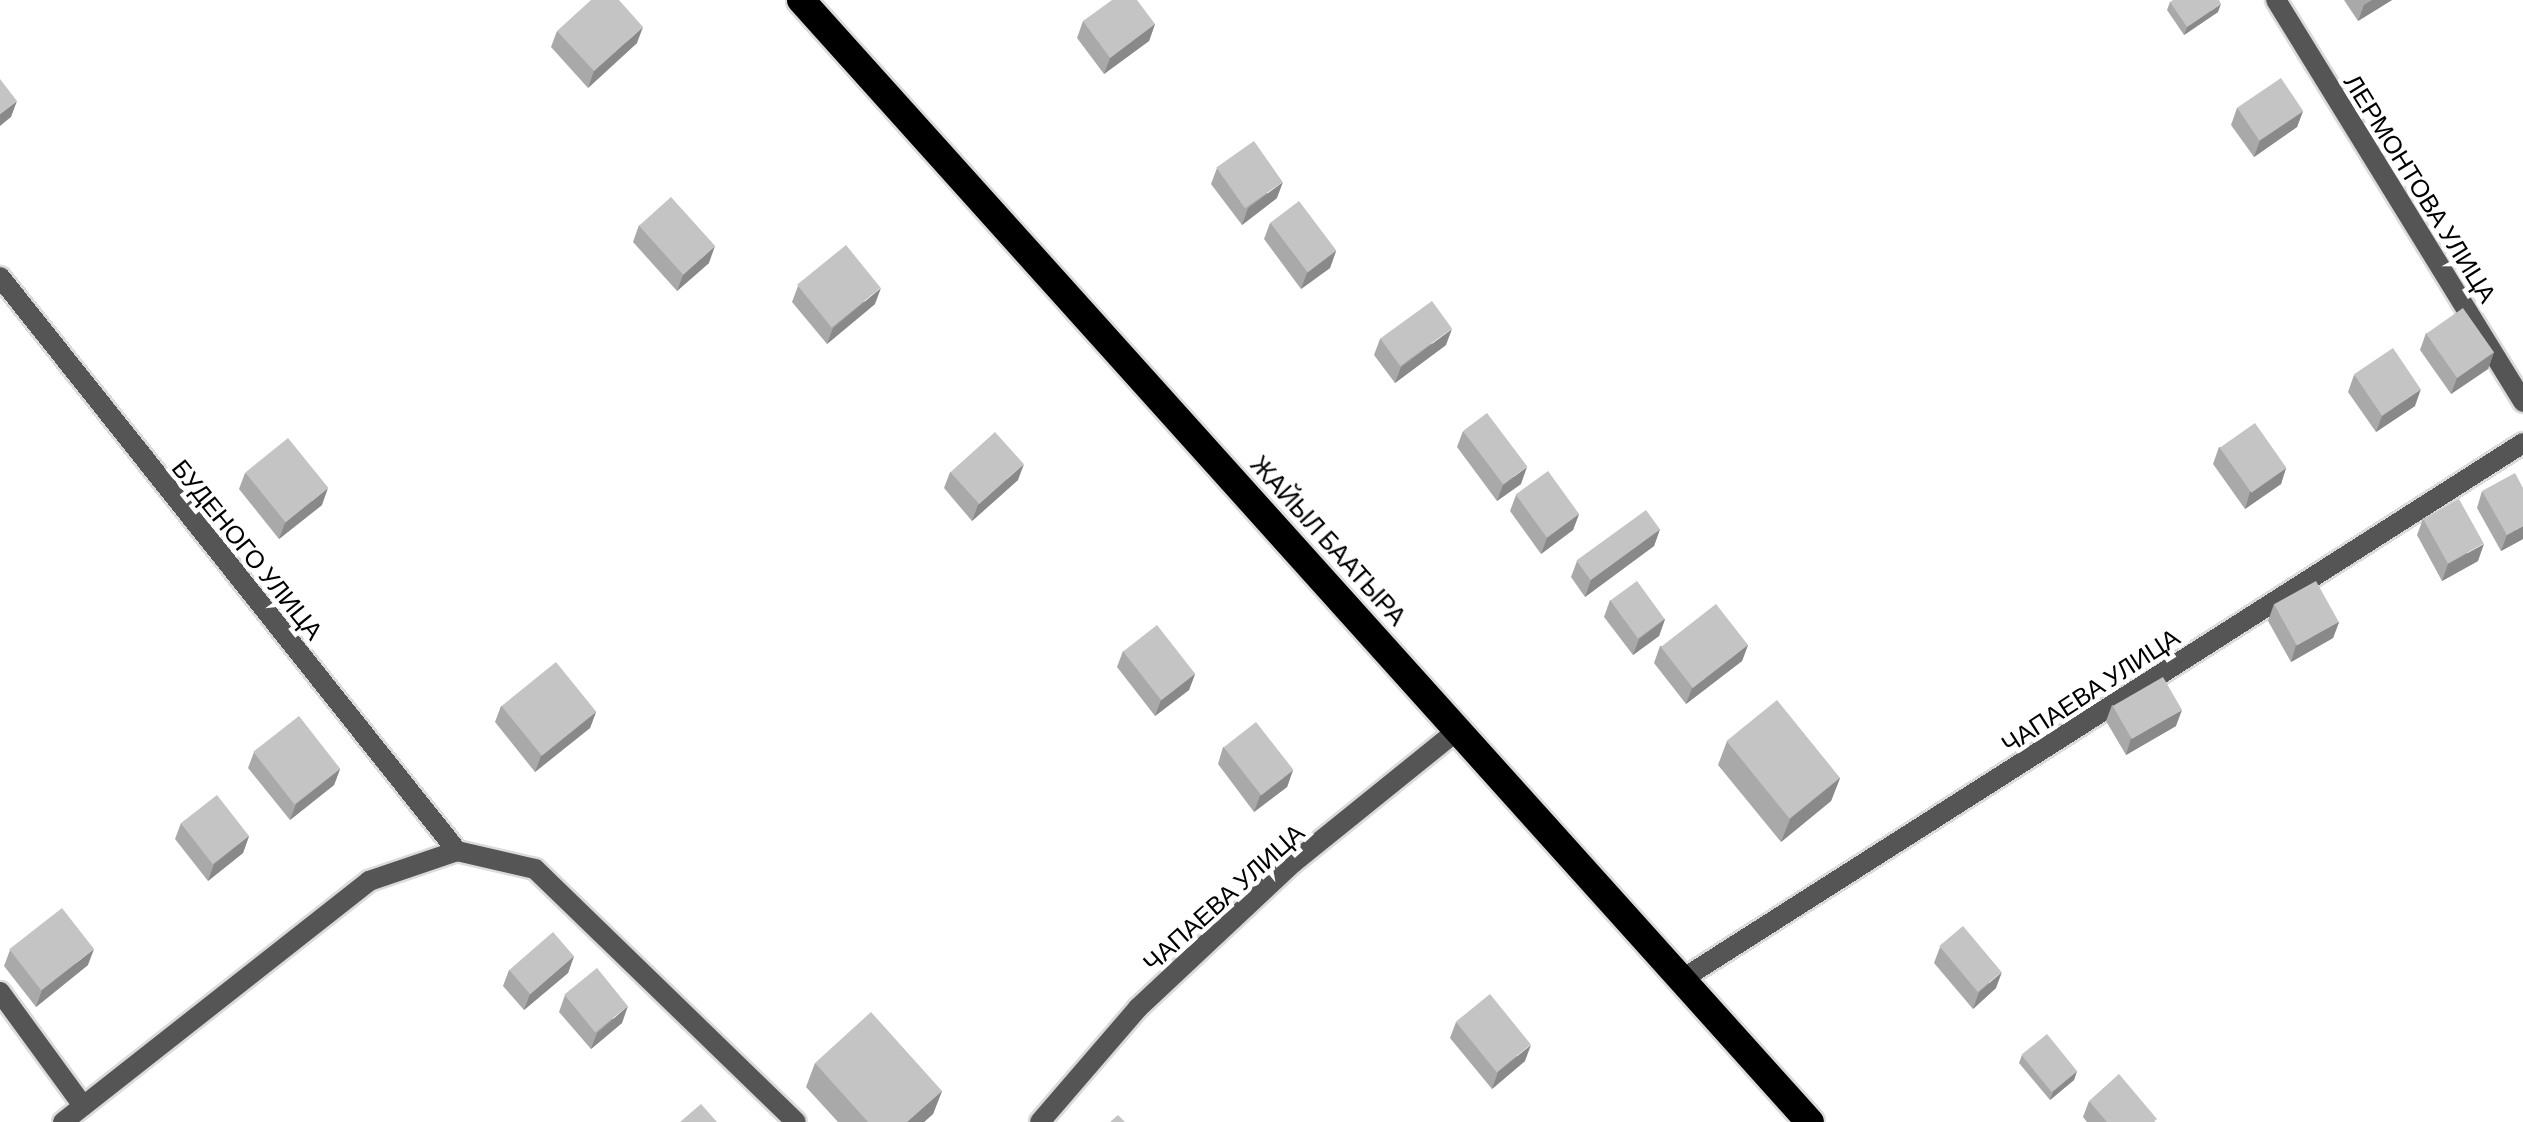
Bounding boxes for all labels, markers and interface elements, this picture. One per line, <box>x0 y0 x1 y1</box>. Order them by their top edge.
street label: ЛЕРМОНТОВА УЛИЦА <box>2338 68 2504 308</box>
street label: ЖАЙЫЛ БААТЫРА <box>1245 449 1413 631</box>
street label: БУДЕНОГО УЛИЦА <box>166 453 330 645</box>
street label: ЧАПАЕВА УЛИЦА <box>1995 621 2185 759</box>
street label: ЧАПАЕВА УЛИЦА <box>1136 817 1310 977</box>

